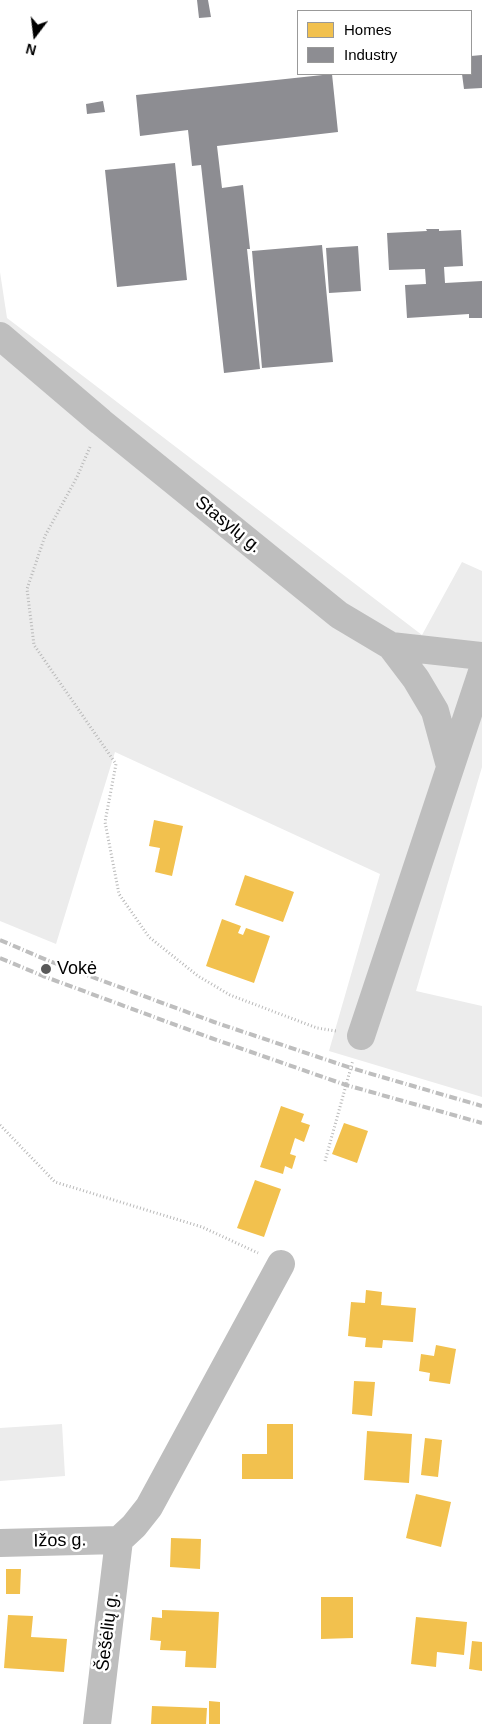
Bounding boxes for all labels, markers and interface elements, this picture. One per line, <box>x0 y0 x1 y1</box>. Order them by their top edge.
north arrow <box>10 10 60 60</box>
legend <box>297 10 472 75</box>
text: Homes <box>344 21 392 38</box>
text: N <box>24 40 38 59</box>
text: Industry <box>344 46 397 63</box>
street label: Stasylų g. <box>190 492 266 558</box>
place label: Vokė <box>57 958 97 980</box>
marker: Vokė <box>39 962 53 976</box>
street label: Ižos g. <box>33 1530 87 1552</box>
street label: Šešėlių g. <box>92 1591 124 1673</box>

